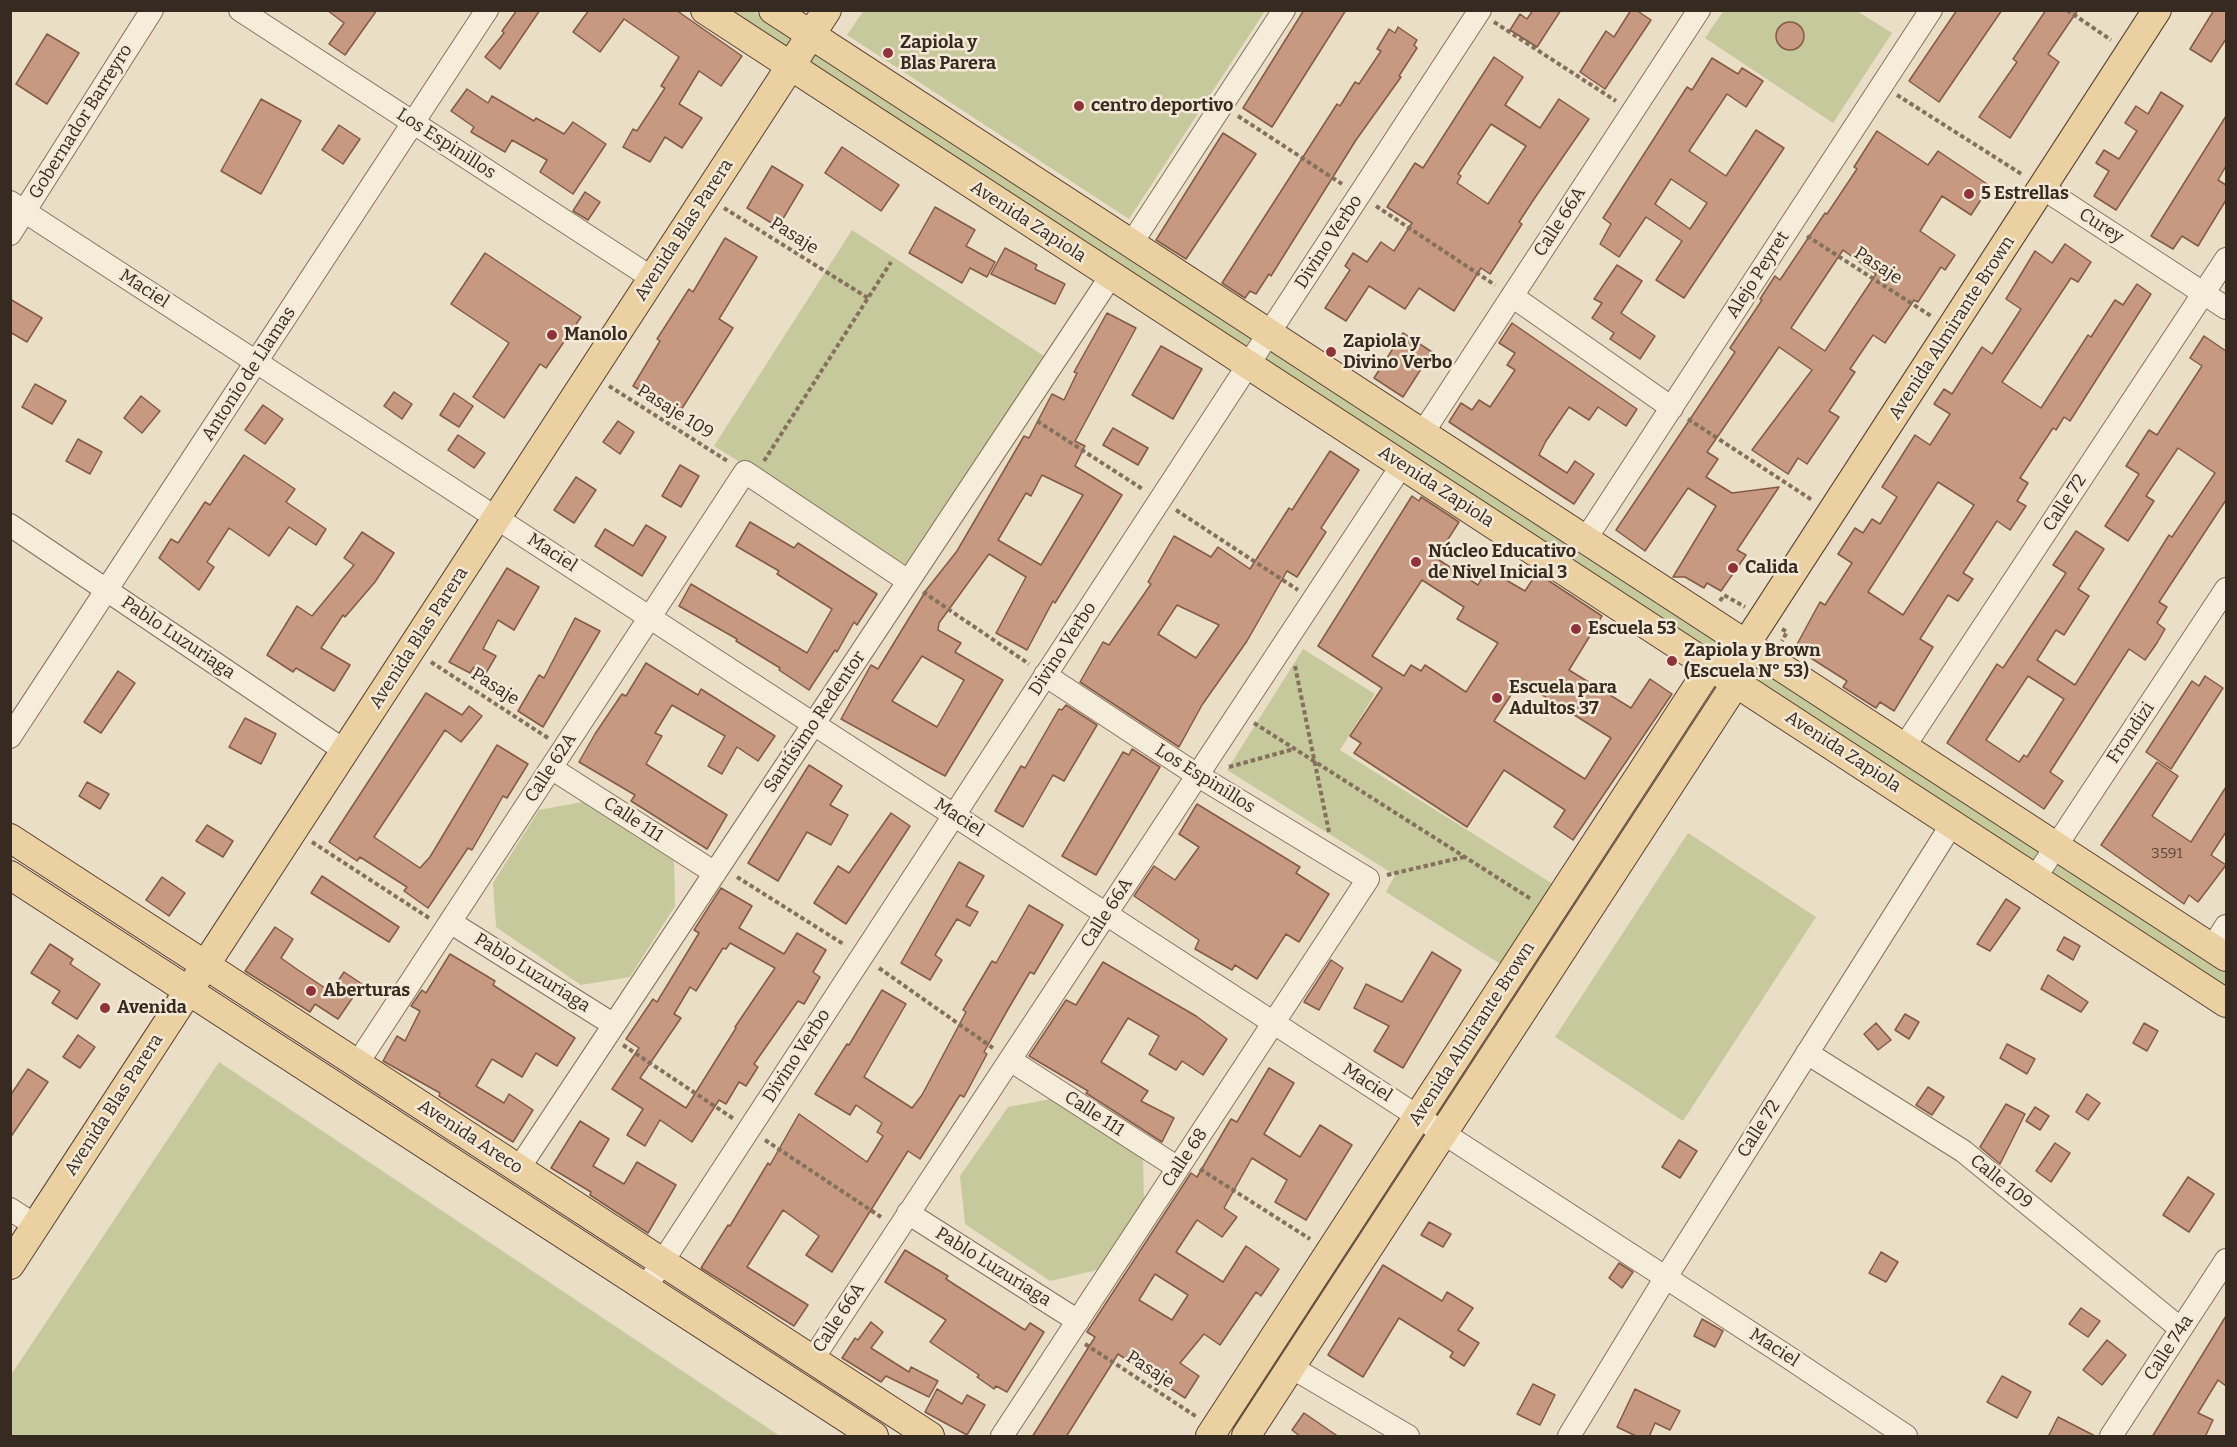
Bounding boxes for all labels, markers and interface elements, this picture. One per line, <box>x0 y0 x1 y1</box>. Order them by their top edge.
place label: Zapiola y Blas Parera <box>900 32 996 74</box>
street label: Gobernador Barreyro <box>25 41 137 203</box>
marker: Zapiola y Blas Parera <box>881 46 895 60</box>
place label: centro deportivo <box>1091 95 1233 117</box>
marker: centro deportivo <box>1072 99 1086 113</box>
street label: Los Espinillos <box>392 104 500 184</box>
street label: Avenida Blas Parera <box>630 155 738 305</box>
street label: Avenida Zapiola <box>966 177 1090 267</box>
street label: Calle 66A <box>1529 183 1591 261</box>
place label: 5 Estrellas <box>1981 183 2069 205</box>
marker: 5 Estrellas <box>1962 187 1976 201</box>
street label: Divino Verbo <box>1291 191 1367 293</box>
street label: Curey <box>2075 204 2127 248</box>
street label: Pasaje <box>766 213 822 259</box>
street label: Alejo Peyret <box>1722 227 1794 323</box>
street label: Avenida Almirante Brown <box>1885 232 2019 424</box>
street label: Pasaje <box>1850 242 1906 290</box>
street label: Maciel <box>115 265 173 313</box>
street label: Antonio de Llamas <box>198 303 300 445</box>
place label: Manolo <box>564 324 628 346</box>
marker: Manolo <box>545 328 559 342</box>
place label: Zapiola y Divino Verbo <box>1343 331 1452 374</box>
marker: Zapiola y Divino Verbo <box>1324 345 1338 359</box>
street label: Pasaje 109 <box>633 380 717 444</box>
street label: Avenida Zapiola <box>1374 442 1498 532</box>
street label: Calle 72 <box>2039 470 2091 536</box>
street label: Maciel <box>523 529 581 577</box>
place label: Núcleo Educativo de Nivel Inicial 3 <box>1428 541 1576 584</box>
marker: Núcleo Educativo de Nivel Inicial 3 <box>1409 555 1423 569</box>
place label: Calida <box>1745 557 1798 579</box>
marker: Calida <box>1726 561 1740 575</box>
street label: Avenida Blas Parera <box>365 563 473 713</box>
street label: Pablo Luzuriaga <box>117 592 239 684</box>
street label: Divino Verbo <box>1025 598 1101 700</box>
place label: Escuela 53 <box>1588 618 1676 640</box>
marker: Escuela 53 <box>1569 622 1583 636</box>
place label: Zapiola y Brown (Escuela N° 53) <box>1684 640 1821 682</box>
street label: Santísimo Redentor <box>760 647 870 797</box>
marker: Zapiola y Brown (Escuela N° 53) <box>1665 654 1679 668</box>
street label: Pasaje <box>467 663 523 711</box>
place label: Escuela para Adultos 37 <box>1509 677 1617 720</box>
marker: Escuela para Adultos 37 <box>1490 691 1504 705</box>
street label: Frondizi <box>2103 698 2159 768</box>
street label: Avenida Zapiola <box>1781 707 1905 797</box>
street label: Calle 62A <box>521 729 581 807</box>
street label: Los Espinillos <box>1151 740 1259 818</box>
street label: Calle 111 <box>599 793 667 847</box>
street label: Maciel <box>930 794 988 842</box>
house number: 3591 <box>2151 845 2183 863</box>
street label: Calle 66A <box>1076 874 1138 952</box>
street label: Pablo Luzuriaga <box>470 929 594 1017</box>
street label: Avenida Almirante Brown <box>1405 938 1539 1130</box>
place label: Aberturas <box>323 980 410 1002</box>
marker: Aberturas <box>304 984 318 998</box>
place label: Avenida <box>117 997 187 1019</box>
marker: Avenida <box>98 1001 112 1015</box>
street label: Divino Verbo <box>759 1005 835 1107</box>
street label: Avenida Blas Parera <box>60 1030 168 1180</box>
street label: Maciel <box>1338 1059 1396 1107</box>
street label: Calle 111 <box>1060 1087 1128 1141</box>
street label: Avenida Areco <box>414 1095 526 1179</box>
street label: Calle 72 <box>1733 1096 1785 1162</box>
street label: Calle 68 <box>1158 1124 1212 1192</box>
street label: Calle 109 <box>1965 1150 2037 1214</box>
street label: Pablo Luzuriaga <box>931 1223 1055 1311</box>
street label: Calle 66A <box>808 1279 870 1357</box>
street label: Calle 74a <box>2140 1311 2198 1385</box>
street label: Maciel <box>1745 1324 1803 1372</box>
street label: Pasaje <box>1122 1346 1178 1394</box>

